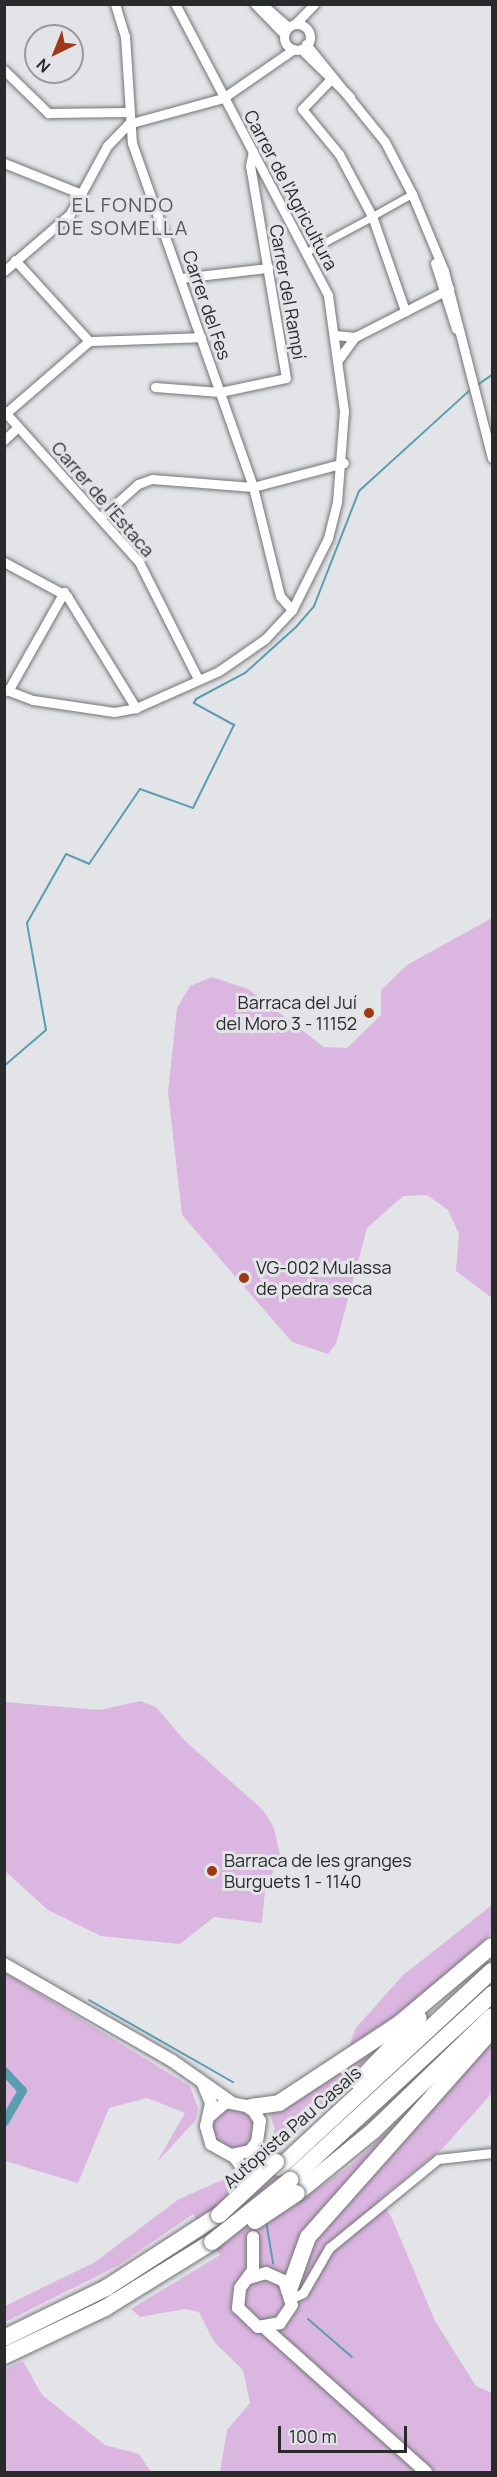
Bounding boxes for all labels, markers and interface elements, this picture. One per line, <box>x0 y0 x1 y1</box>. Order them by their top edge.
north arrow <box>24 24 84 84</box>
text: N <box>31 54 55 78</box>
street label: Carrer de l'Agricultura <box>240 106 342 274</box>
district label: EL FONDO DE SOMELLA <box>57 192 189 239</box>
street label: Carrer del Rampí <box>265 223 311 361</box>
street label: Carrer del Fes <box>178 248 236 362</box>
street label: Carrer de l'Estaca <box>47 437 159 561</box>
place label: Barraca del Juí del Moro 3 - 11152 <box>216 992 357 1034</box>
marker: Barraca del Juí del Moro 3 - 11152 <box>362 1006 376 1020</box>
place label: VG-002 Mulassa de pedra seca <box>256 1257 391 1300</box>
marker: VG-002 Mulassa de pedra seca <box>237 1271 251 1285</box>
place label: Barraca de les granges Burguets 1 - 1140 <box>224 1850 412 1892</box>
marker: Barraca de les granges Burguets 1 - 1140 <box>205 1864 219 1878</box>
street label: Autopista Pau Casals <box>219 2061 365 2193</box>
scale bar <box>281 2414 410 2452</box>
text: 100 m <box>289 2424 337 2448</box>

